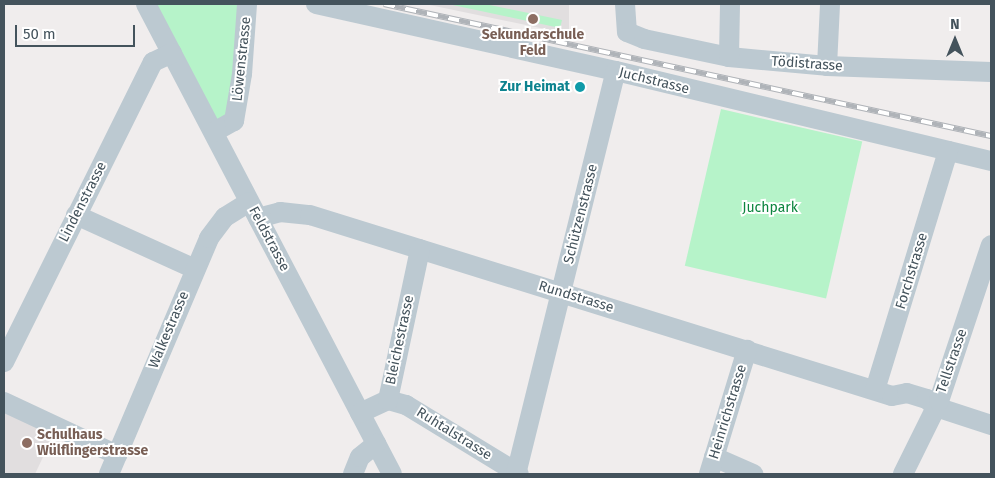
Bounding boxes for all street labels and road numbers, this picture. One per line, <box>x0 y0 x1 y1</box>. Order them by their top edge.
street label: Löwenstrasse <box>229 16 255 102</box>
street label: Tödistrasse <box>771 53 843 75</box>
street label: Juchstrasse <box>617 64 691 98</box>
street label: Lindenstrasse <box>56 159 110 245</box>
street label: Schützenstrasse <box>560 162 602 266</box>
street label: Feldstrasse <box>245 204 293 274</box>
street label: Forchstrasse <box>892 231 932 311</box>
street label: Rundstrasse <box>536 278 616 316</box>
street label: Walkestrasse <box>145 289 193 371</box>
street label: Bleichestrasse <box>382 294 418 386</box>
street label: Tellstrasse <box>933 327 971 395</box>
street label: Heinrichstrasse <box>706 363 750 461</box>
street label: Ruhtalstrasse <box>413 404 495 464</box>

